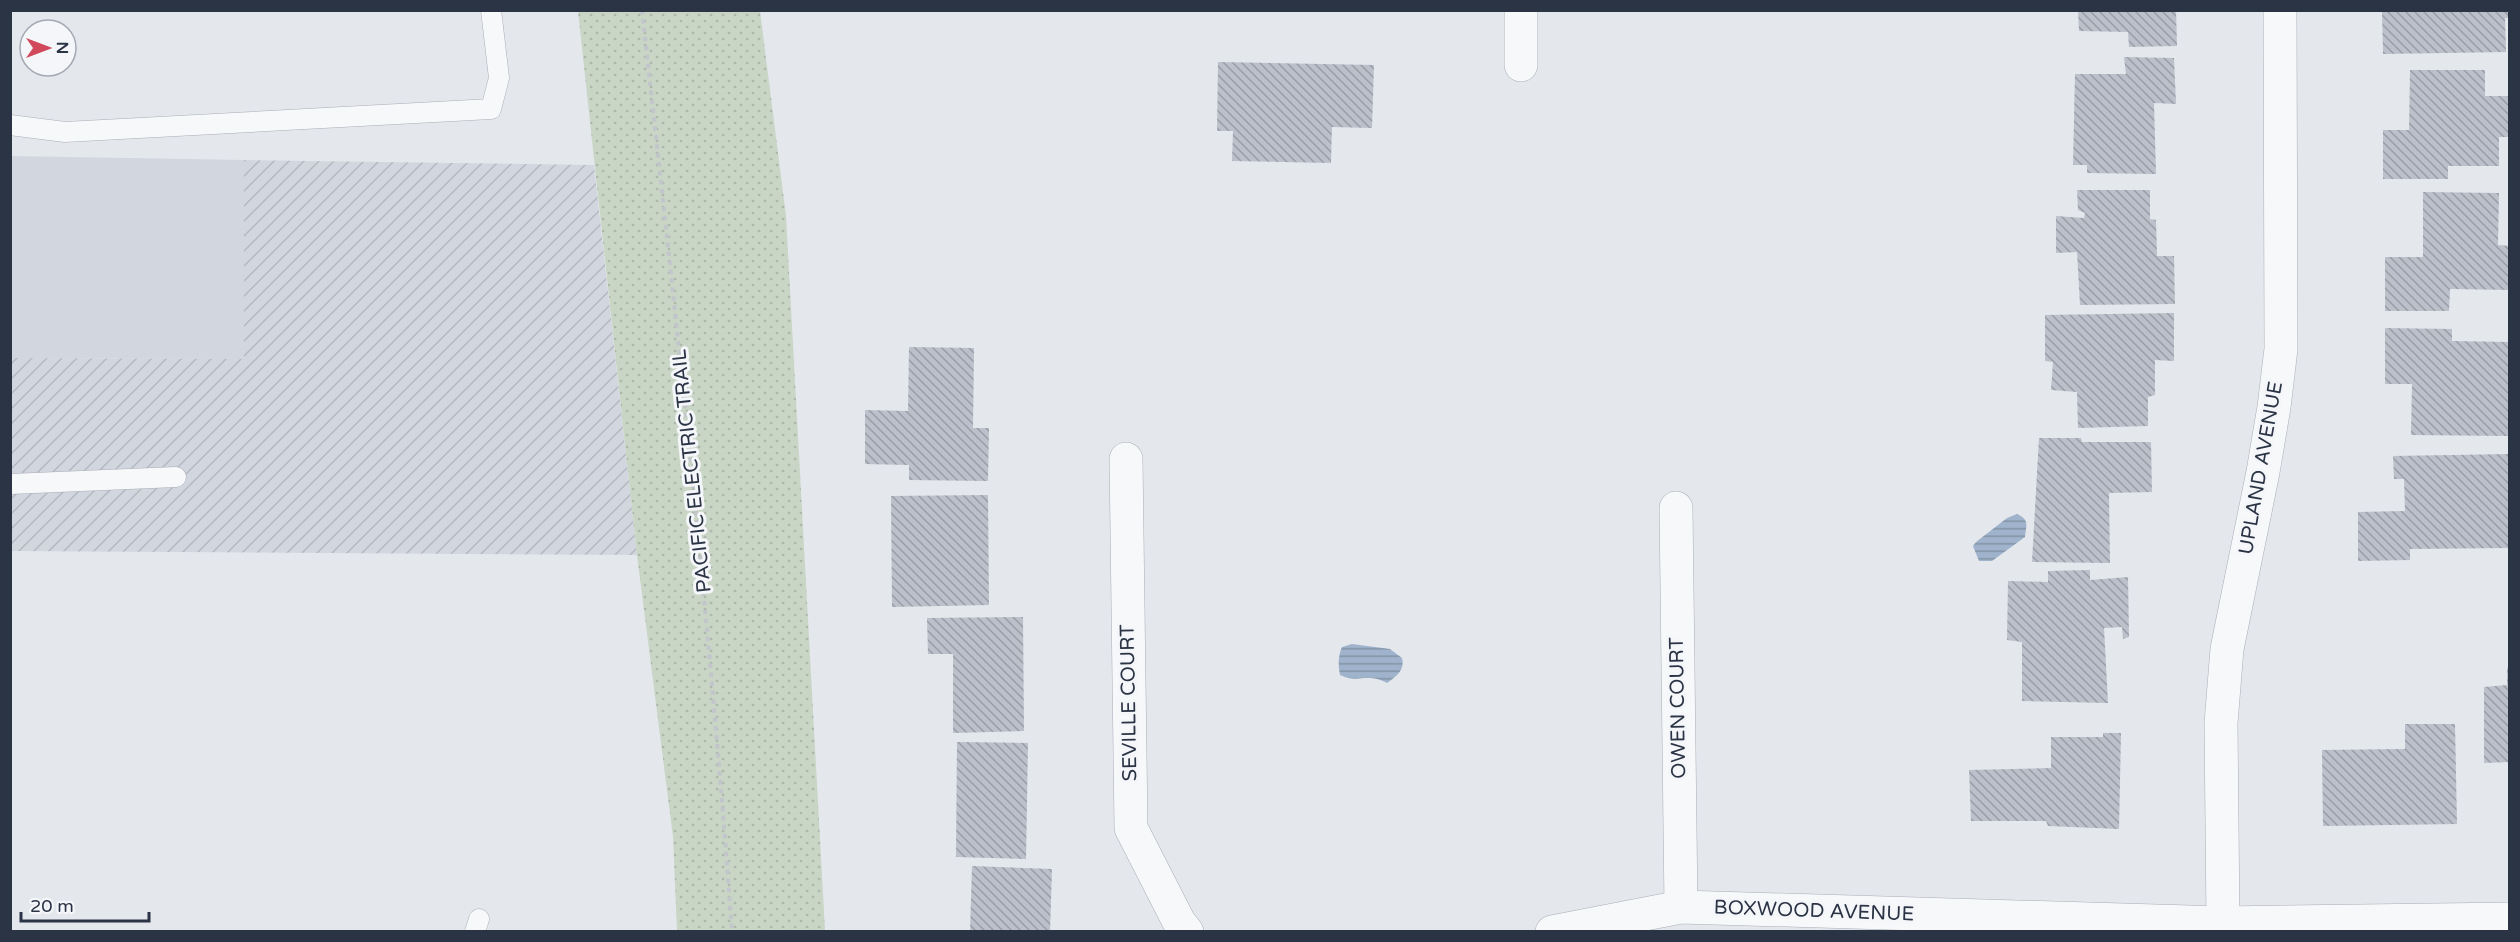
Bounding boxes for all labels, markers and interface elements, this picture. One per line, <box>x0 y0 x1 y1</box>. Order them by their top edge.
north arrow <box>18 18 78 78</box>
text: N <box>52 42 72 54</box>
street label: PACIFIC ELECTRIC TRAIL <box>667 348 717 594</box>
street label: UPLAND AVENUE <box>2234 379 2288 557</box>
street label: SEVILLE COURT <box>1116 624 1142 782</box>
street label: OWEN COURT <box>1665 637 1691 779</box>
scale bar <box>21 885 148 923</box>
text: 20 m <box>30 895 74 917</box>
street label: BOXWOOD AVENUE <box>1713 896 1915 926</box>

